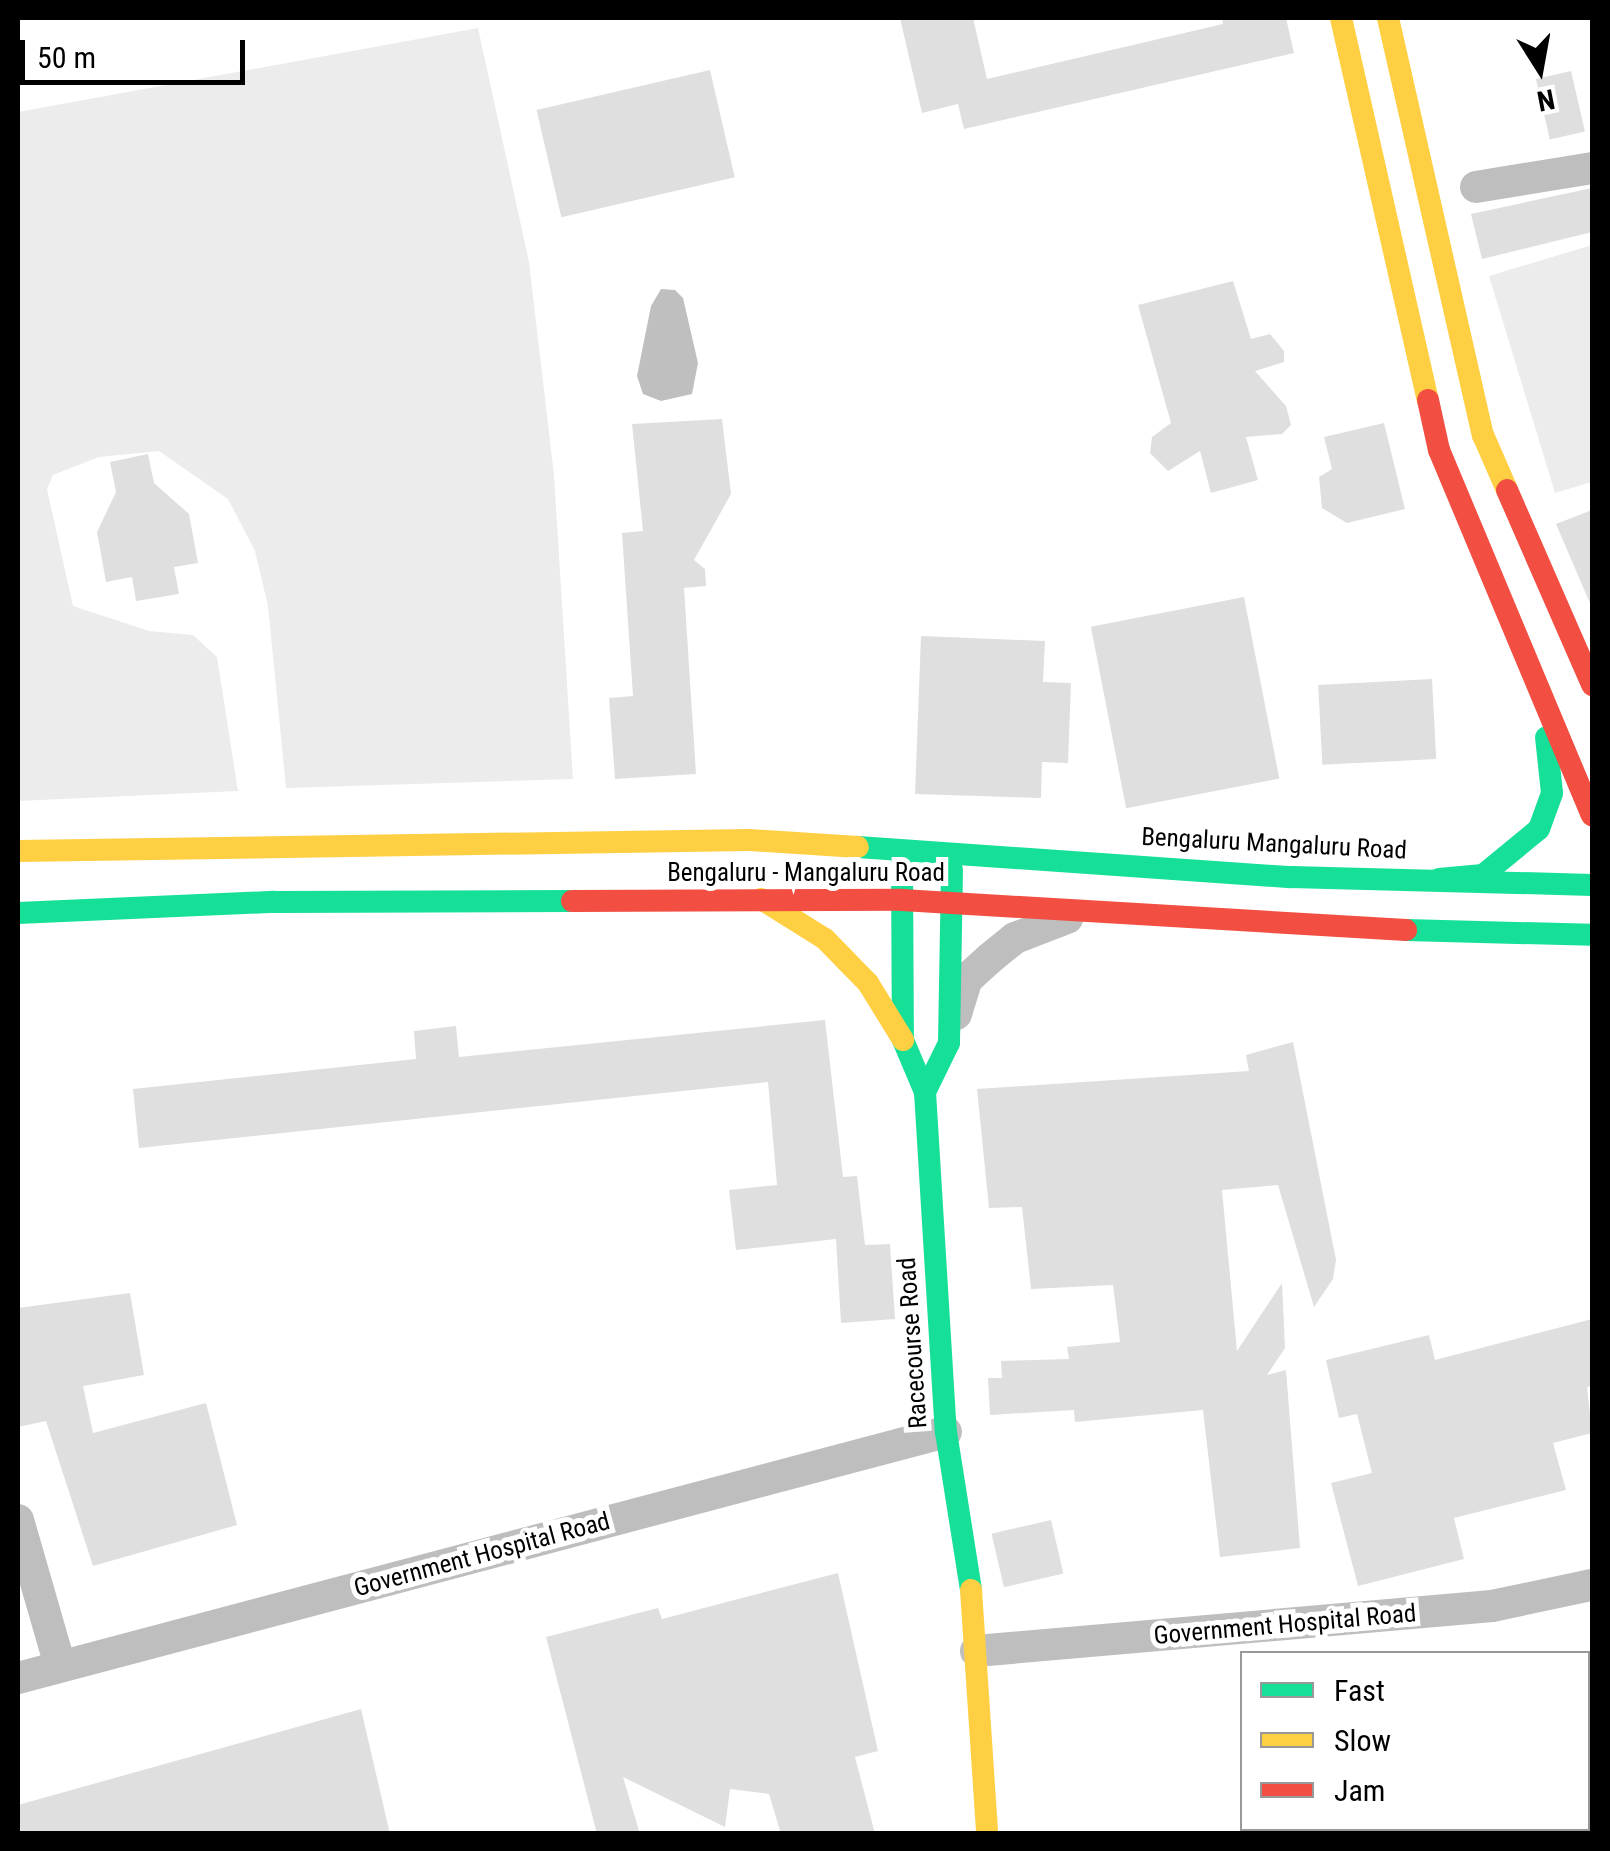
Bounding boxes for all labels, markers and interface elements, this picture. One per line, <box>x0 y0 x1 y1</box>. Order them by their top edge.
scale bar <box>25 20 250 82</box>
north arrow <box>1490 20 1590 120</box>
text: 50 m <box>37 40 96 75</box>
text: N <box>1534 82 1557 118</box>
street label: Bengaluru Mangaluru Road <box>1141 822 1407 866</box>
street label: Bengaluru - Mangaluru Road <box>667 858 945 888</box>
street label: Racecourse Road <box>892 1256 934 1430</box>
street label: Government Hospital Road <box>351 1506 613 1604</box>
street label: Government Hospital Road <box>1152 1599 1418 1651</box>
legend <box>1240 1651 1590 1831</box>
text: Fast <box>1334 1673 1385 1708</box>
text: Slow <box>1334 1723 1391 1758</box>
text: Jam <box>1334 1773 1385 1808</box>

